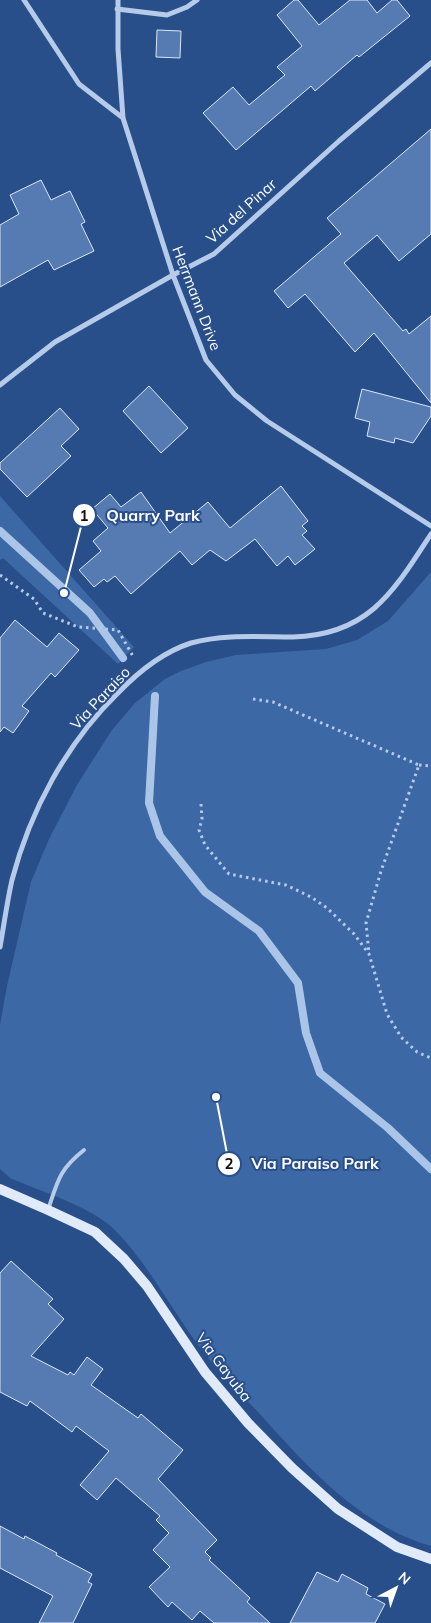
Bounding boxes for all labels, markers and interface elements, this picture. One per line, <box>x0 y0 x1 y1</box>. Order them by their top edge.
street label: Via del Pinar <box>202 174 281 248</box>
street label: Herrmann Drive <box>168 243 226 353</box>
callout: Quarry Park <box>71 500 210 531</box>
text: Quarry Park <box>106 505 201 525</box>
text: 1 <box>79 506 89 525</box>
street label: Via Paraiso <box>66 663 134 733</box>
callout: Via Paraiso Park <box>216 1148 389 1179</box>
text: Via Paraiso Park <box>250 1153 380 1173</box>
text: 2 <box>224 1154 234 1173</box>
street label: Via Gayuba <box>192 1329 256 1405</box>
north arrow <box>371 1563 421 1613</box>
text: N <box>395 1568 414 1588</box>

